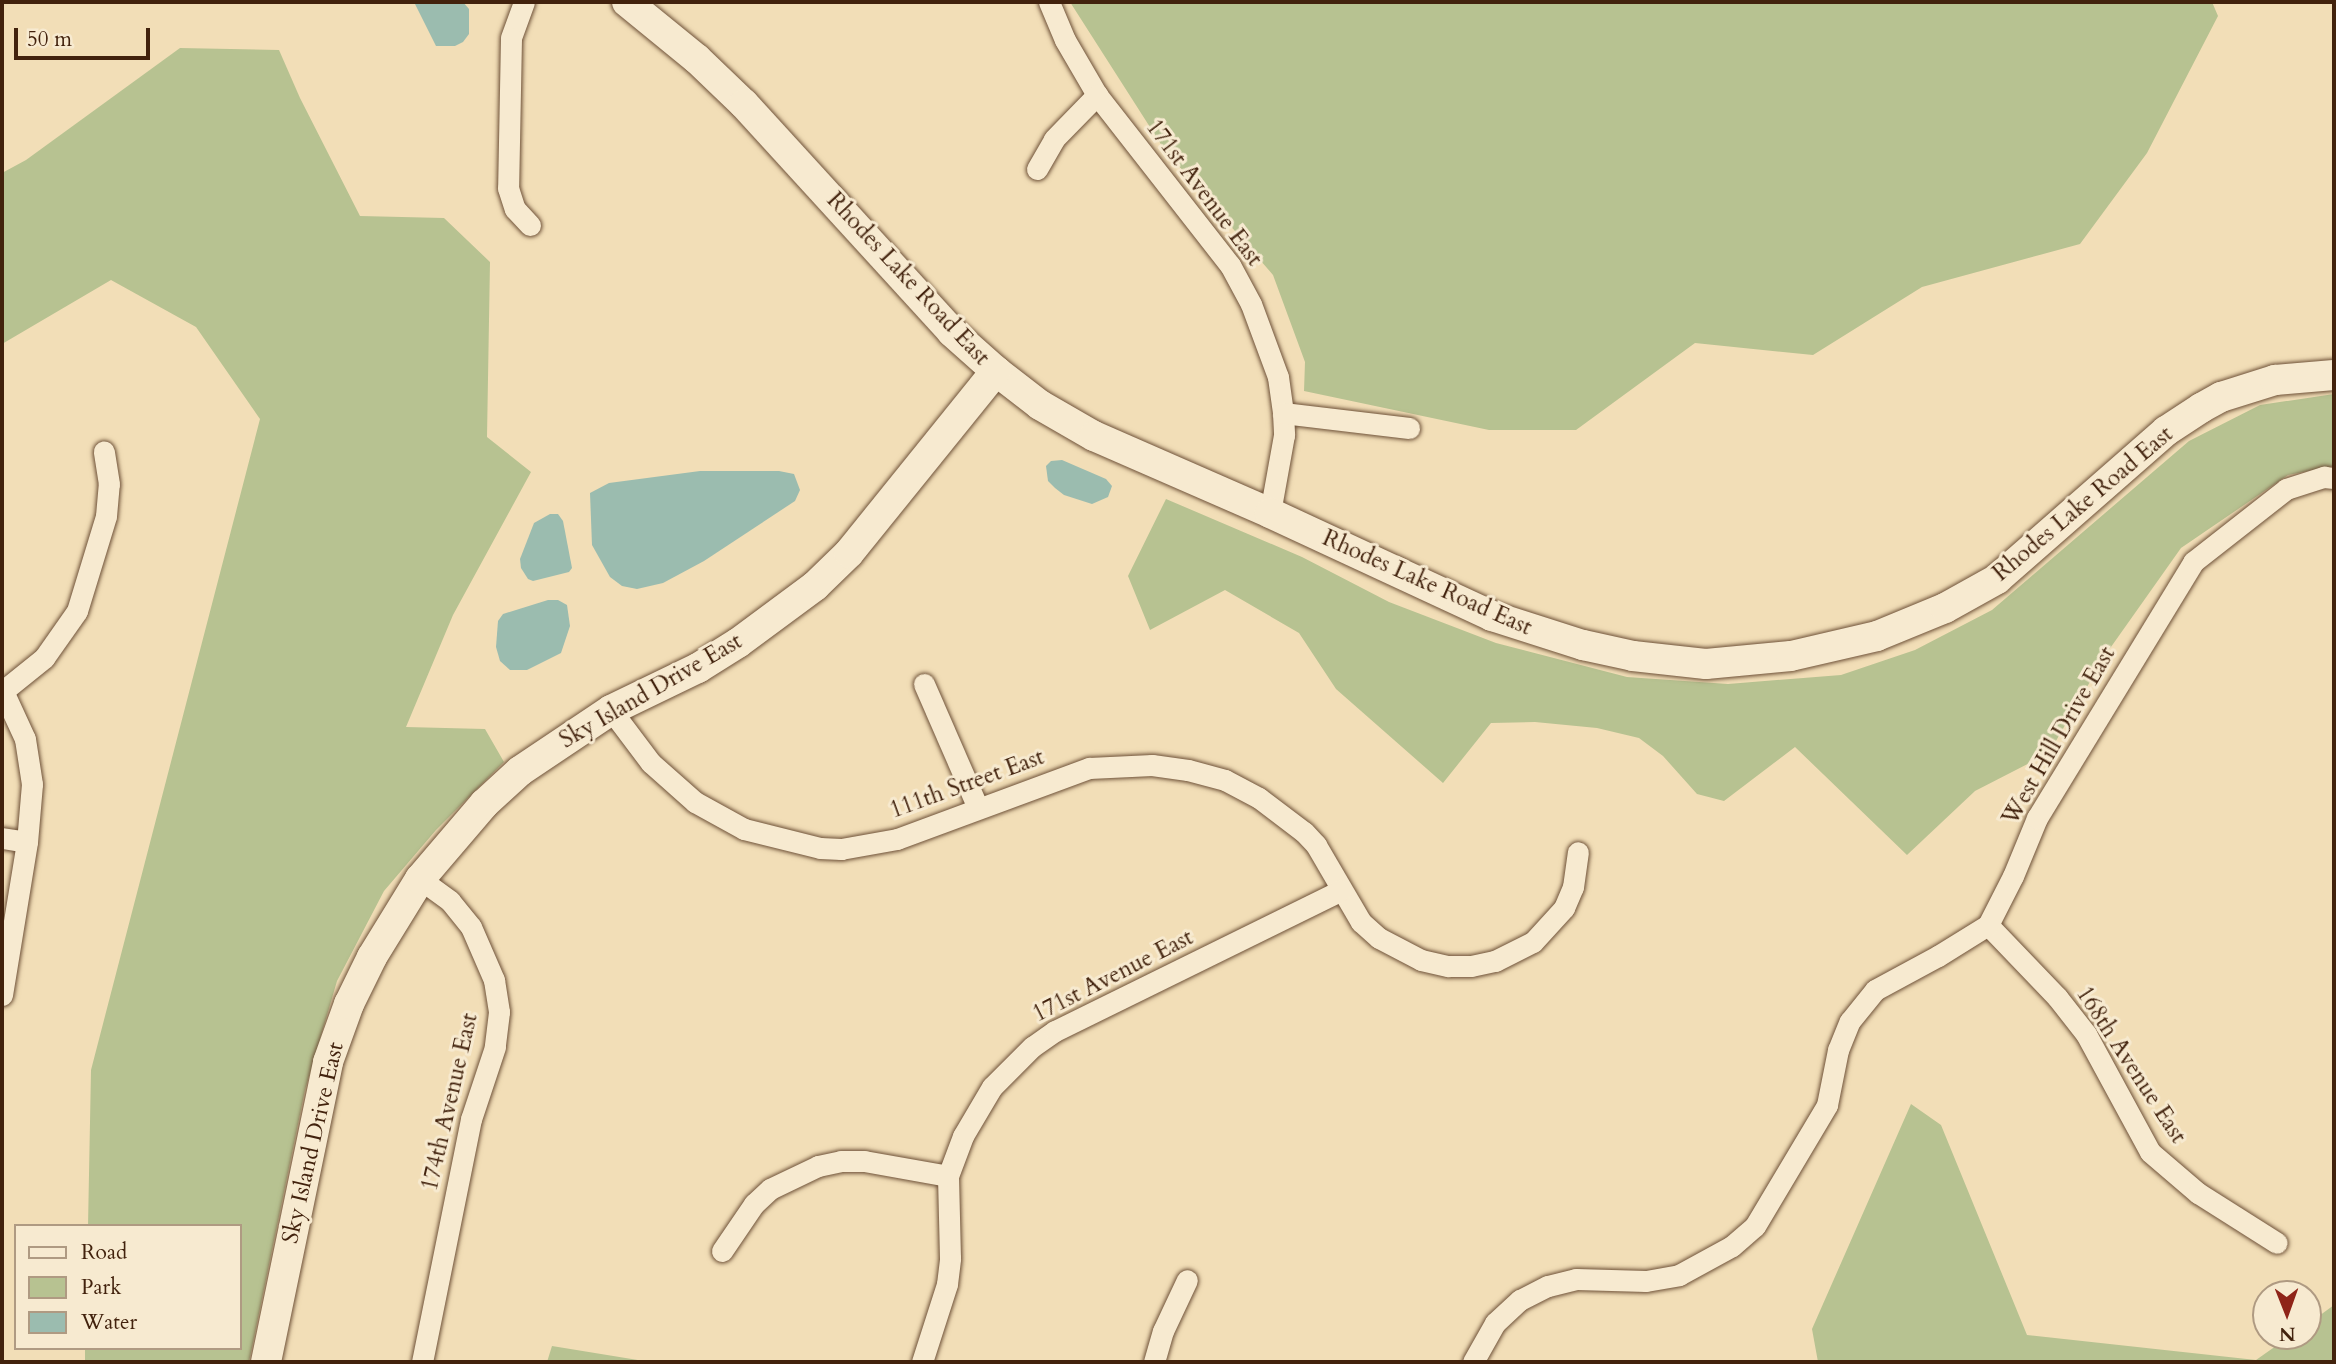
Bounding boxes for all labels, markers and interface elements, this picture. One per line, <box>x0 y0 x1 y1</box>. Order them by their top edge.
scale bar <box>18 14 154 58</box>
text: 50 m <box>27 25 72 54</box>
street label: 171st Avenue East <box>1140 114 1268 272</box>
street label: Rhodes Lake Road East <box>821 187 995 371</box>
street label: Rhodes Lake Road East <box>1988 421 2178 587</box>
street label: Rhodes Lake Road East <box>1318 524 1536 642</box>
street label: Sky Island Drive East <box>555 628 747 754</box>
street label: West Hill Drive East <box>1997 642 2121 830</box>
street label: 111th Street East <box>886 743 1048 825</box>
street label: 171st Avenue East <box>1028 924 1198 1028</box>
street label: 168th Avenue East <box>2070 981 2192 1149</box>
street label: 174th Avenue East <box>416 1011 484 1193</box>
street label: Sky Island Drive East <box>276 1040 350 1246</box>
legend <box>14 1224 242 1350</box>
text: Road <box>81 1238 127 1267</box>
text: Park <box>81 1273 121 1302</box>
north arrow <box>2252 1280 2322 1350</box>
text: Water <box>81 1308 137 1337</box>
text: N <box>2279 1321 2296 1347</box>

